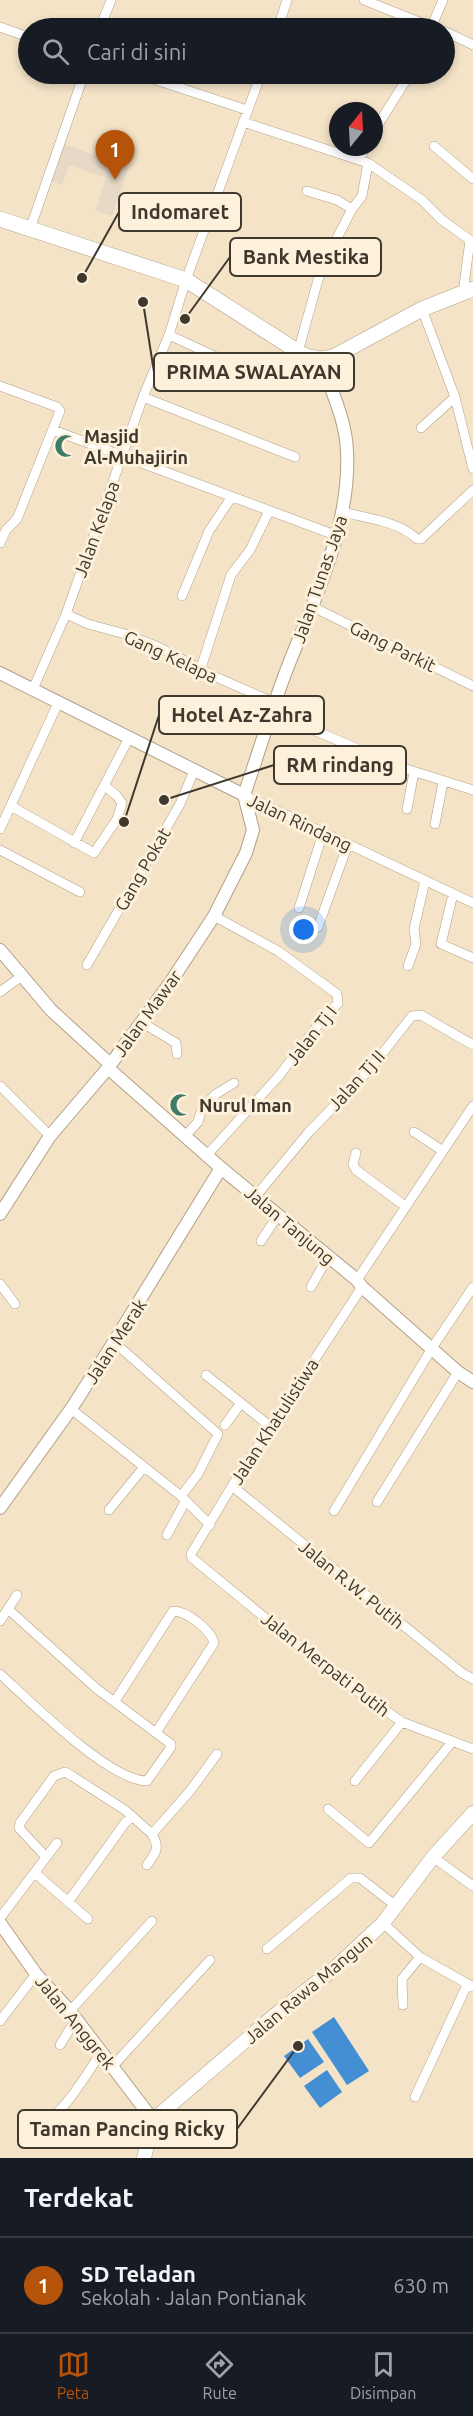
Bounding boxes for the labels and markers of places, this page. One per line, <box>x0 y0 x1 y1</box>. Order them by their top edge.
pin: 1 <box>96 130 134 180</box>
callout: Indomaret <box>119 193 241 231</box>
callout: Bank Mestika <box>230 238 381 276</box>
callout: PRIMA SWALAYAN <box>154 353 354 391</box>
place label: Masjid Al-Muhajirin <box>84 426 188 467</box>
mosque icon: Masjid Al-Muhajirin <box>53 433 79 459</box>
callout: Hotel Az-Zahra <box>159 696 324 734</box>
callout: RM rindang <box>274 746 406 784</box>
mosque icon: Nurul Iman <box>168 1092 194 1118</box>
place label: Nurul Iman <box>199 1095 292 1115</box>
callout: Taman Pancing Ricky <box>18 2110 237 2148</box>

